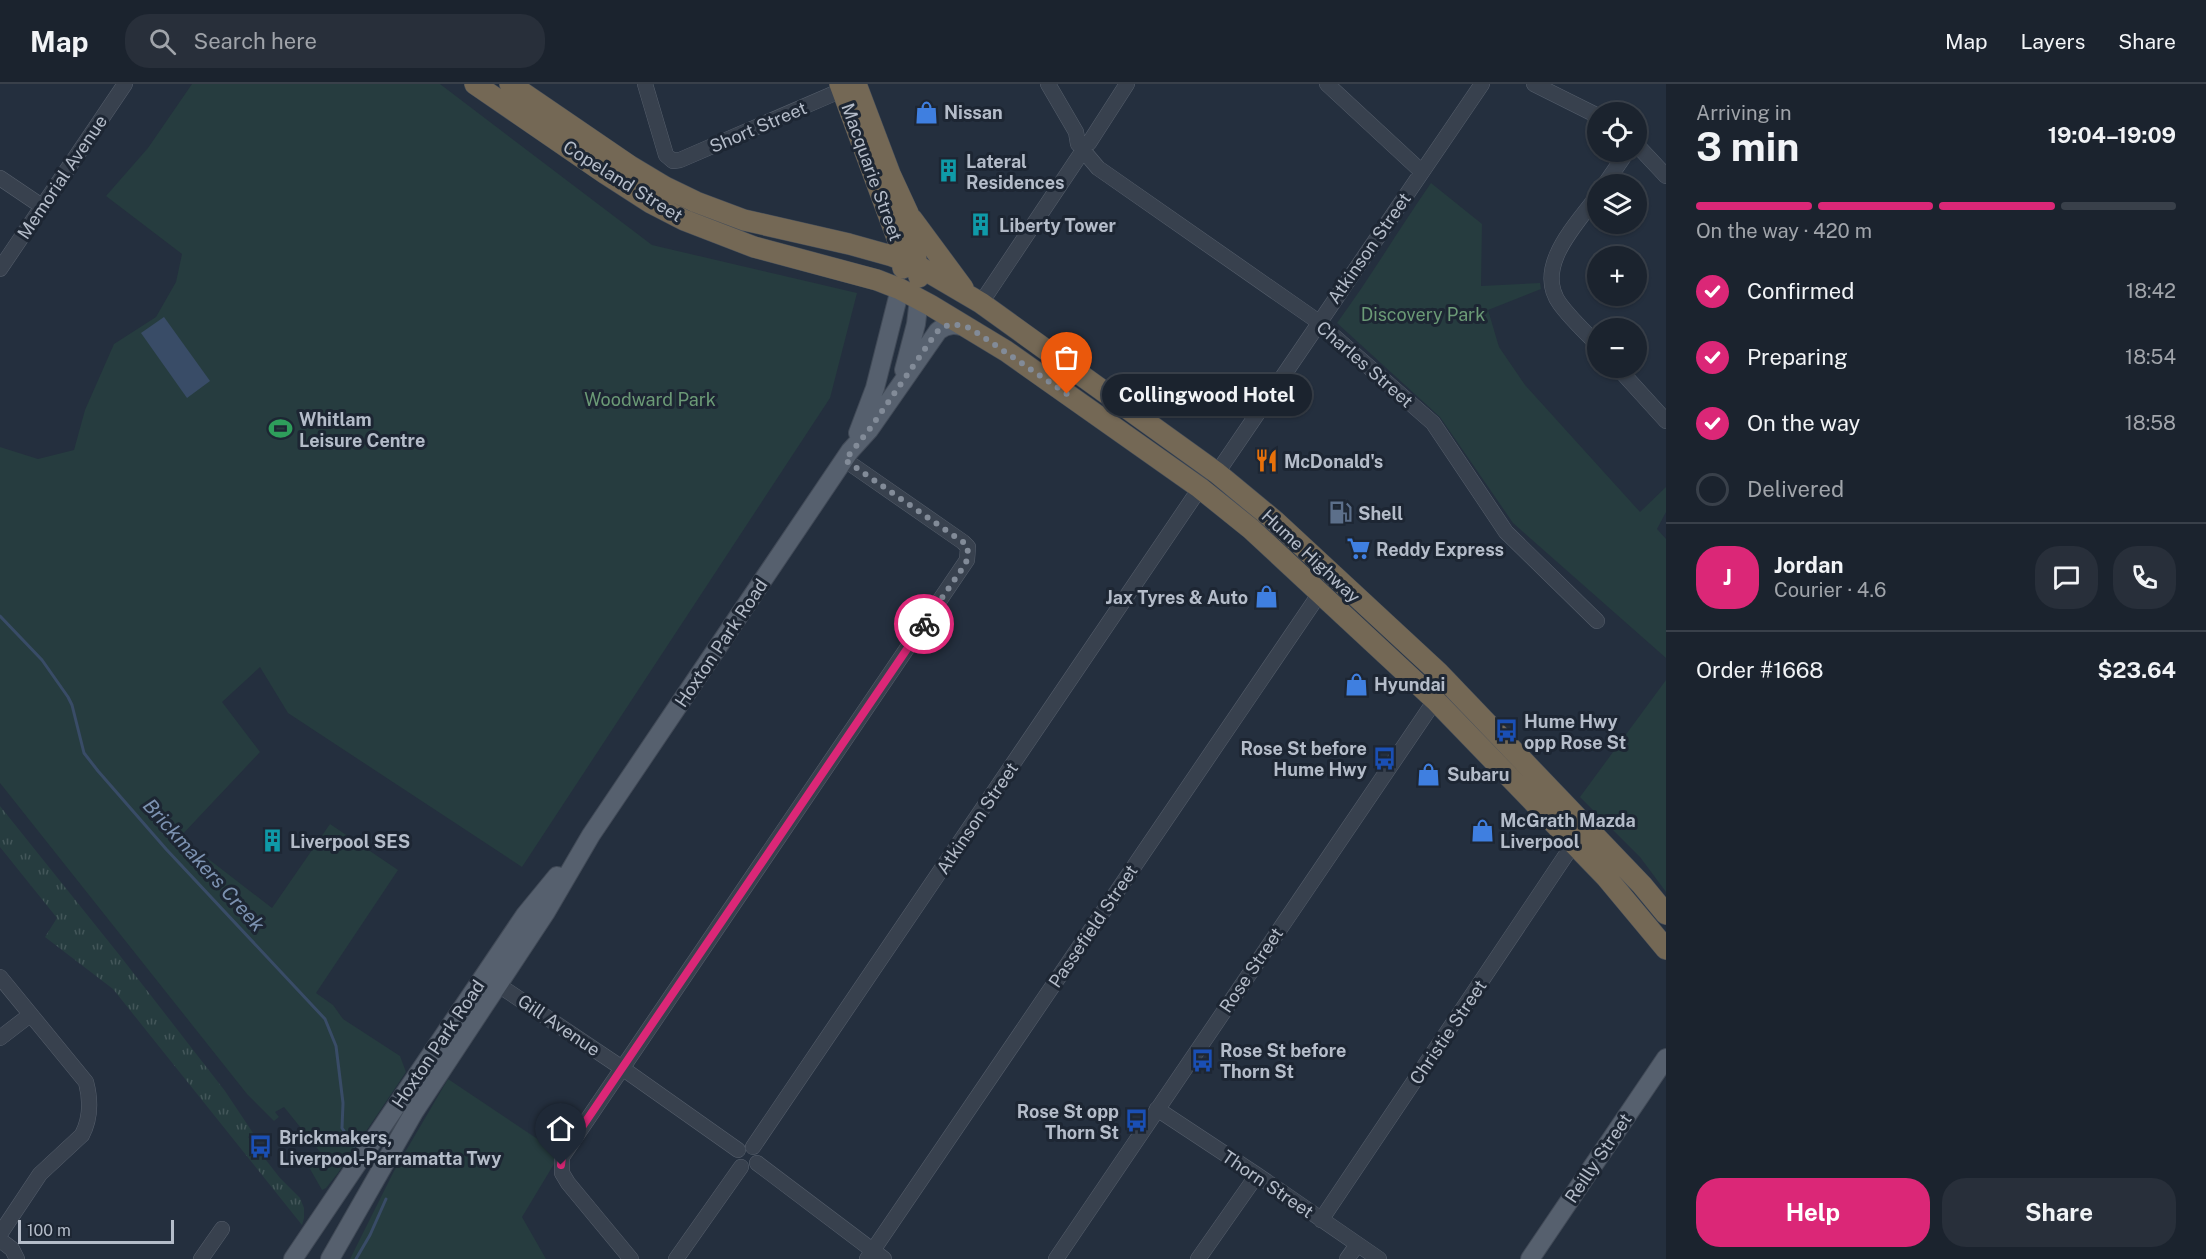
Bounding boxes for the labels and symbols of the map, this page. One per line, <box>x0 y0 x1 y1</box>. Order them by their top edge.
street label: Short Street <box>706 97 810 157</box>
shop icon: Nissan <box>913 99 939 125</box>
street label: Macquarie Street <box>837 100 907 244</box>
place label: Nissan <box>944 102 1003 123</box>
street label: Memorial Avenue <box>13 111 111 243</box>
street label: Copeland Street <box>559 136 687 226</box>
place label: Lateral Residences <box>966 151 1065 193</box>
building icon: Lateral Residences <box>935 158 961 184</box>
street label: Atkinson Street <box>1323 189 1415 307</box>
building icon: Liberty Tower <box>968 212 994 238</box>
place label: Liberty Tower <box>999 215 1117 236</box>
park label: Discovery Park <box>1361 304 1485 325</box>
street label: Charles Street <box>1312 316 1418 412</box>
pin <box>1041 332 1092 394</box>
callout: Collingwood Hotel <box>1103 373 1313 415</box>
park label: Woodward Park <box>584 389 716 410</box>
place label: Whitlam Leisure Centre <box>299 409 425 451</box>
sports icon: Whitlam Leisure Centre <box>268 416 294 442</box>
restaurant icon: McDonald's <box>1253 448 1279 474</box>
place label: McDonald's <box>1284 451 1383 472</box>
fuel station icon: Shell <box>1327 500 1353 526</box>
place label: Shell <box>1358 503 1403 524</box>
street label: Hume Highway <box>1257 505 1365 607</box>
supermarket icon: Reddy Express <box>1345 536 1371 562</box>
place label: Reddy Express <box>1376 539 1504 560</box>
street label: Hoxton Park Road <box>670 575 772 711</box>
shop icon: Jax Tyres & Auto <box>1253 584 1279 610</box>
place label: Jax Tyres & Auto <box>1105 587 1248 608</box>
courier <box>894 594 954 654</box>
shop icon: Hyundai <box>1343 671 1369 697</box>
place label: Hyundai <box>1374 674 1445 695</box>
place label: Hume Hwy opp Rose St <box>1524 711 1626 753</box>
bus stop icon: Hume Hwy opp Rose St <box>1493 718 1519 744</box>
place label: Rose St before Hume Hwy <box>1241 738 1367 780</box>
bus stop icon: Rose St before Hume Hwy <box>1372 745 1398 771</box>
street label: Atkinson Street <box>932 758 1022 878</box>
shop icon: Subaru <box>1416 761 1442 787</box>
place label: Subaru <box>1447 764 1509 785</box>
water label: Brickmakers Creek <box>138 794 270 936</box>
place label: McGrath Mazda Liverpool <box>1500 810 1636 852</box>
shop icon: McGrath Mazda Liverpool <box>1469 817 1495 843</box>
building icon: Liverpool SES <box>259 828 285 854</box>
place label: Liverpool SES <box>290 831 410 852</box>
street label: Passefield Street <box>1044 861 1142 991</box>
street label: Rose Street <box>1215 923 1287 1017</box>
street label: Hoxton Park Road <box>387 976 489 1112</box>
street label: Christie Street <box>1405 976 1491 1088</box>
street label: Gill Avenue <box>514 990 604 1060</box>
place label: Rose St before Thorn St <box>1220 1040 1346 1082</box>
bus stop icon: Rose St before Thorn St <box>1189 1047 1215 1073</box>
place label: Rose St opp Thorn St <box>1017 1101 1119 1143</box>
pin <box>535 1103 586 1165</box>
bus stop icon: Rose St opp Thorn St <box>1124 1108 1150 1134</box>
street label: Reilly Street <box>1560 1109 1636 1207</box>
place label: Brickmakers, Liverpool-Parramatta Twy <box>279 1127 501 1169</box>
bus stop icon: Brickmakers, Liverpool-Parramatta Twy <box>248 1134 274 1160</box>
street label: Thorn Street <box>1218 1146 1318 1222</box>
scale bar <box>18 1217 174 1244</box>

